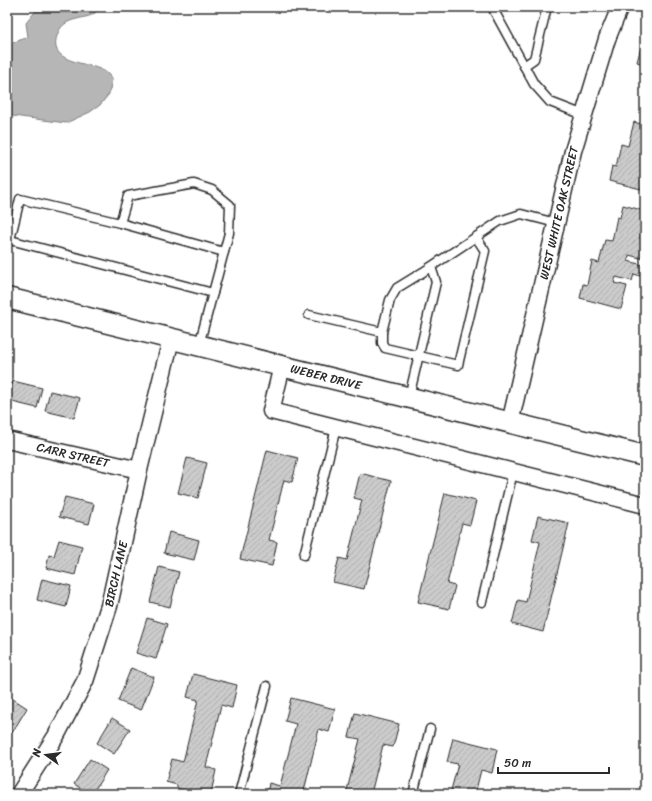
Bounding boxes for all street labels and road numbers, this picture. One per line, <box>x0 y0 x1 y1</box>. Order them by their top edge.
street label: WEST WHITE OAK STREET <box>533 144 585 282</box>
street label: WEBER DRIVE <box>288 358 365 397</box>
street label: CARR STREET <box>34 436 113 474</box>
street label: BIRCH LANE <box>98 538 135 609</box>

